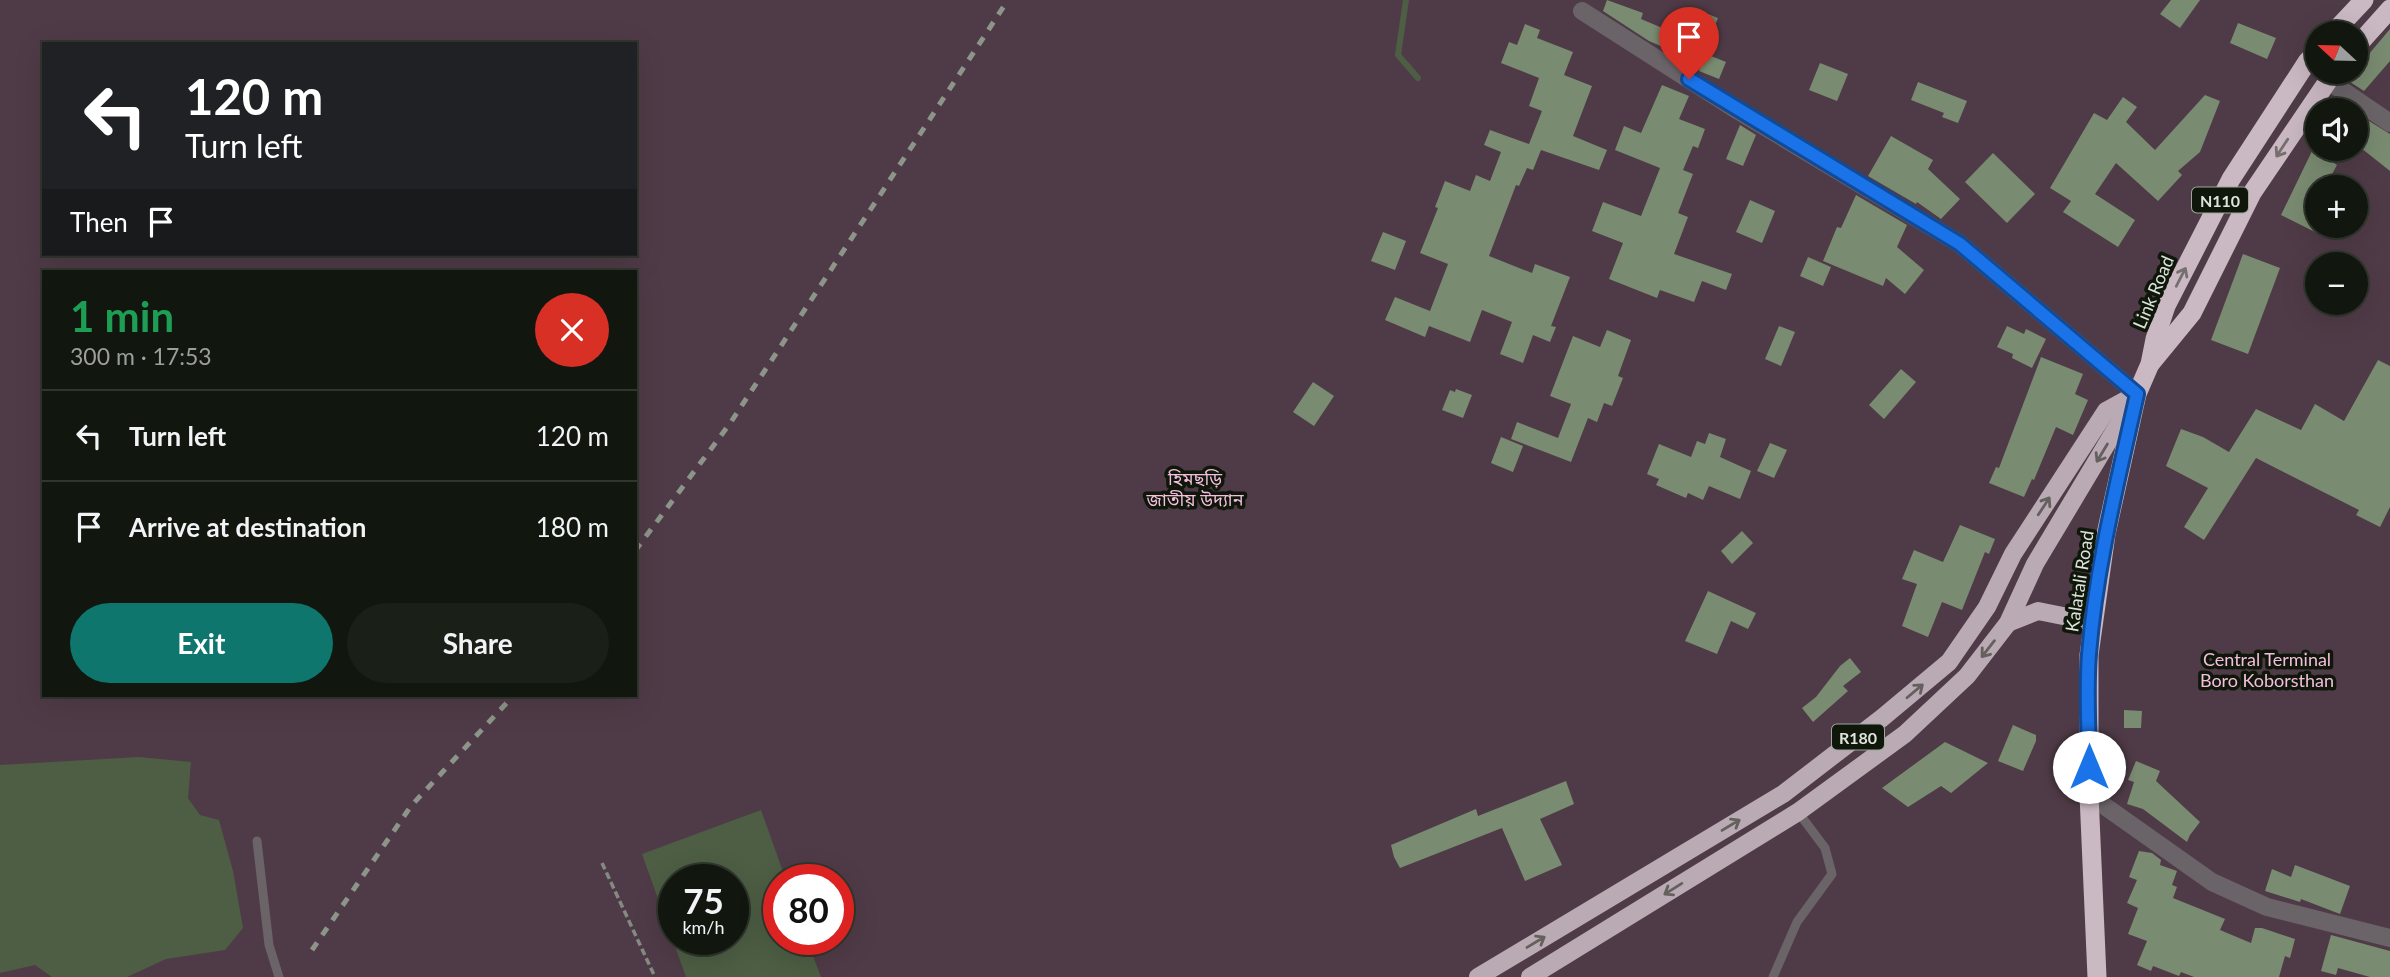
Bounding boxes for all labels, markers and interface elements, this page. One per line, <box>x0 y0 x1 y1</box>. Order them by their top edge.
pin <box>1659 7 1719 79</box>
icon: arrive <box>1670 18 1708 56</box>
north arrow <box>2305 21 2368 84</box>
map controls <box>2305 21 2368 315</box>
text: 120 m <box>185 67 323 125</box>
icon: left <box>70 70 161 161</box>
button: sound <box>2305 98 2368 161</box>
text: Turn left <box>185 126 302 165</box>
one-way arrow <box>2274 138 2288 158</box>
button: + <box>2305 175 2368 238</box>
road number: N110 <box>2192 188 2248 212</box>
icon: arrive <box>142 203 180 241</box>
text: Then <box>70 206 128 238</box>
street label: Link Road <box>2128 252 2178 332</box>
button: − <box>2305 252 2368 315</box>
one-way arrow <box>2174 267 2188 288</box>
text: 1 min <box>70 291 174 341</box>
button: close <box>535 293 609 367</box>
text: 300 m · 17:53 <box>70 342 212 370</box>
icon: left <box>70 417 108 455</box>
text: Turn left <box>129 420 226 452</box>
text: 120 m <box>536 420 609 452</box>
one-way arrow <box>2095 442 2109 462</box>
park label: হিমছড়ি জাতীয় উদ্যান <box>1146 467 1245 510</box>
one-way arrow <box>2037 497 2051 517</box>
icon: arrive <box>70 508 108 546</box>
text: Arrive at destination <box>129 511 366 543</box>
text: 180 m <box>536 511 609 543</box>
street label: Kalatali Road <box>2060 529 2098 633</box>
button: Exit <box>70 603 333 683</box>
button: Share <box>347 603 609 683</box>
one-way arrow <box>1980 639 1996 657</box>
park label: Central Terminal Boro Koborsthan <box>2200 648 2334 691</box>
one-way arrow <box>1905 683 1923 699</box>
road number: R180 <box>1832 724 1884 750</box>
position arrow <box>2052 730 2126 804</box>
one-way arrow <box>1721 818 1741 832</box>
speed limit sign: 80 <box>763 864 854 955</box>
text: 75 <box>683 879 724 921</box>
one-way arrow <box>1663 883 1683 897</box>
text: km/h <box>682 916 725 938</box>
one-way arrow <box>1526 935 1546 949</box>

